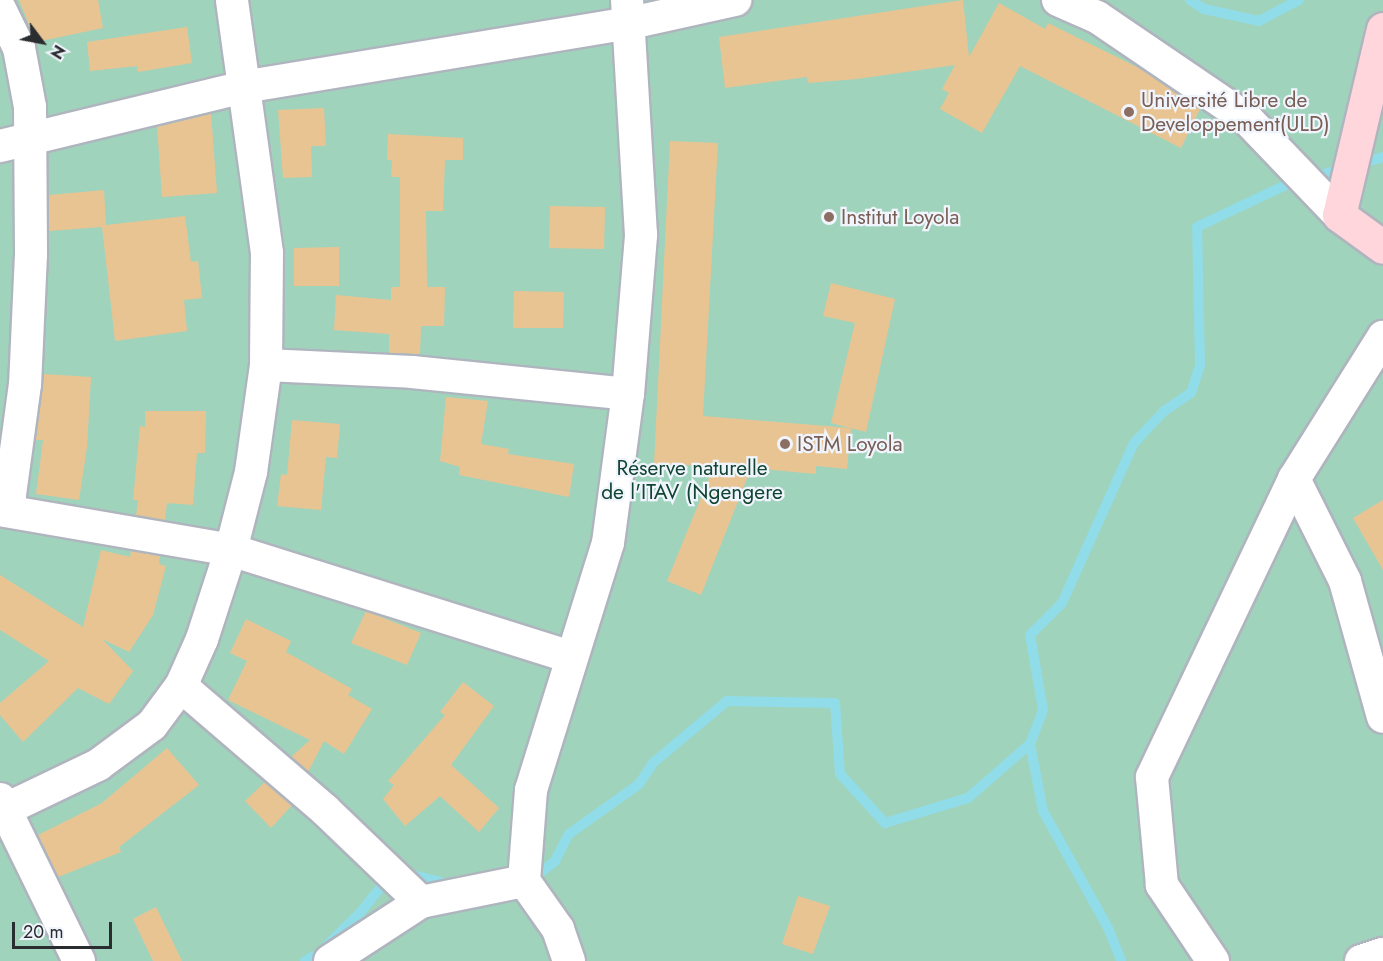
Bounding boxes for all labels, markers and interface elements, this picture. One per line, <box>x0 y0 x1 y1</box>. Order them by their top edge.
north arrow <box>12 12 72 72</box>
text: N <box>45 40 71 63</box>
place label: Université Libre de Developpement(ULD) <box>1141 87 1330 137</box>
marker: Université Libre de Developpement(ULD) <box>1122 105 1136 119</box>
place label: Institut Loyola <box>841 204 959 230</box>
marker: Institut Loyola <box>822 210 836 224</box>
place label: ISTM Loyola <box>797 431 903 457</box>
marker: ISTM Loyola <box>778 437 792 451</box>
park label: Réserve naturelle de l'ITAV (Ngengere <box>601 455 783 505</box>
scale bar <box>15 910 116 948</box>
text: 20 m <box>23 919 63 945</box>

